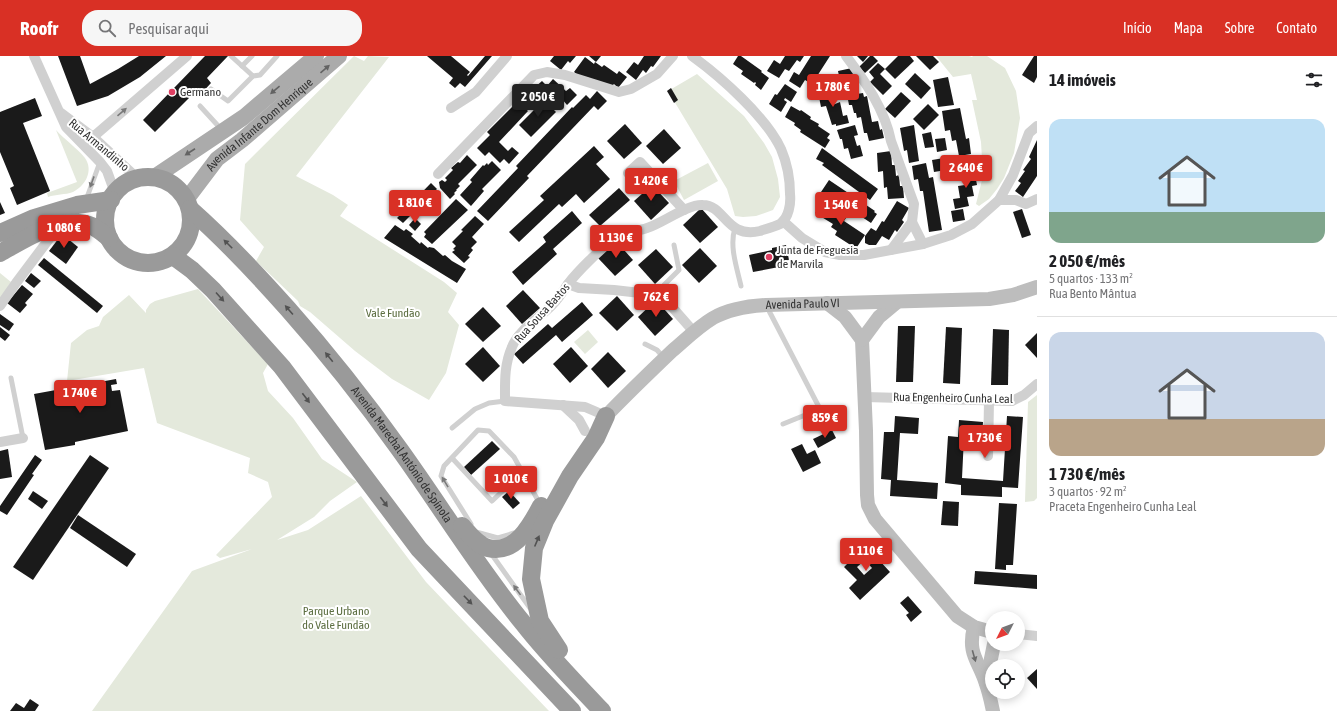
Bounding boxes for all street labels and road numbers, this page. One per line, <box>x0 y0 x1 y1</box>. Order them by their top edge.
street label: Avenida Infante Dom Henrique <box>203 75 316 174</box>
street label: Rua Armandinho <box>66 116 132 174</box>
street label: Rua Sousa Bastos <box>511 280 573 346</box>
street label: Avenida Paulo VI <box>765 296 840 312</box>
street label: Avenida Marechal António de Spínola <box>348 384 455 525</box>
street label: Rua Engenheiro Cunha Leal <box>893 390 1014 406</box>

